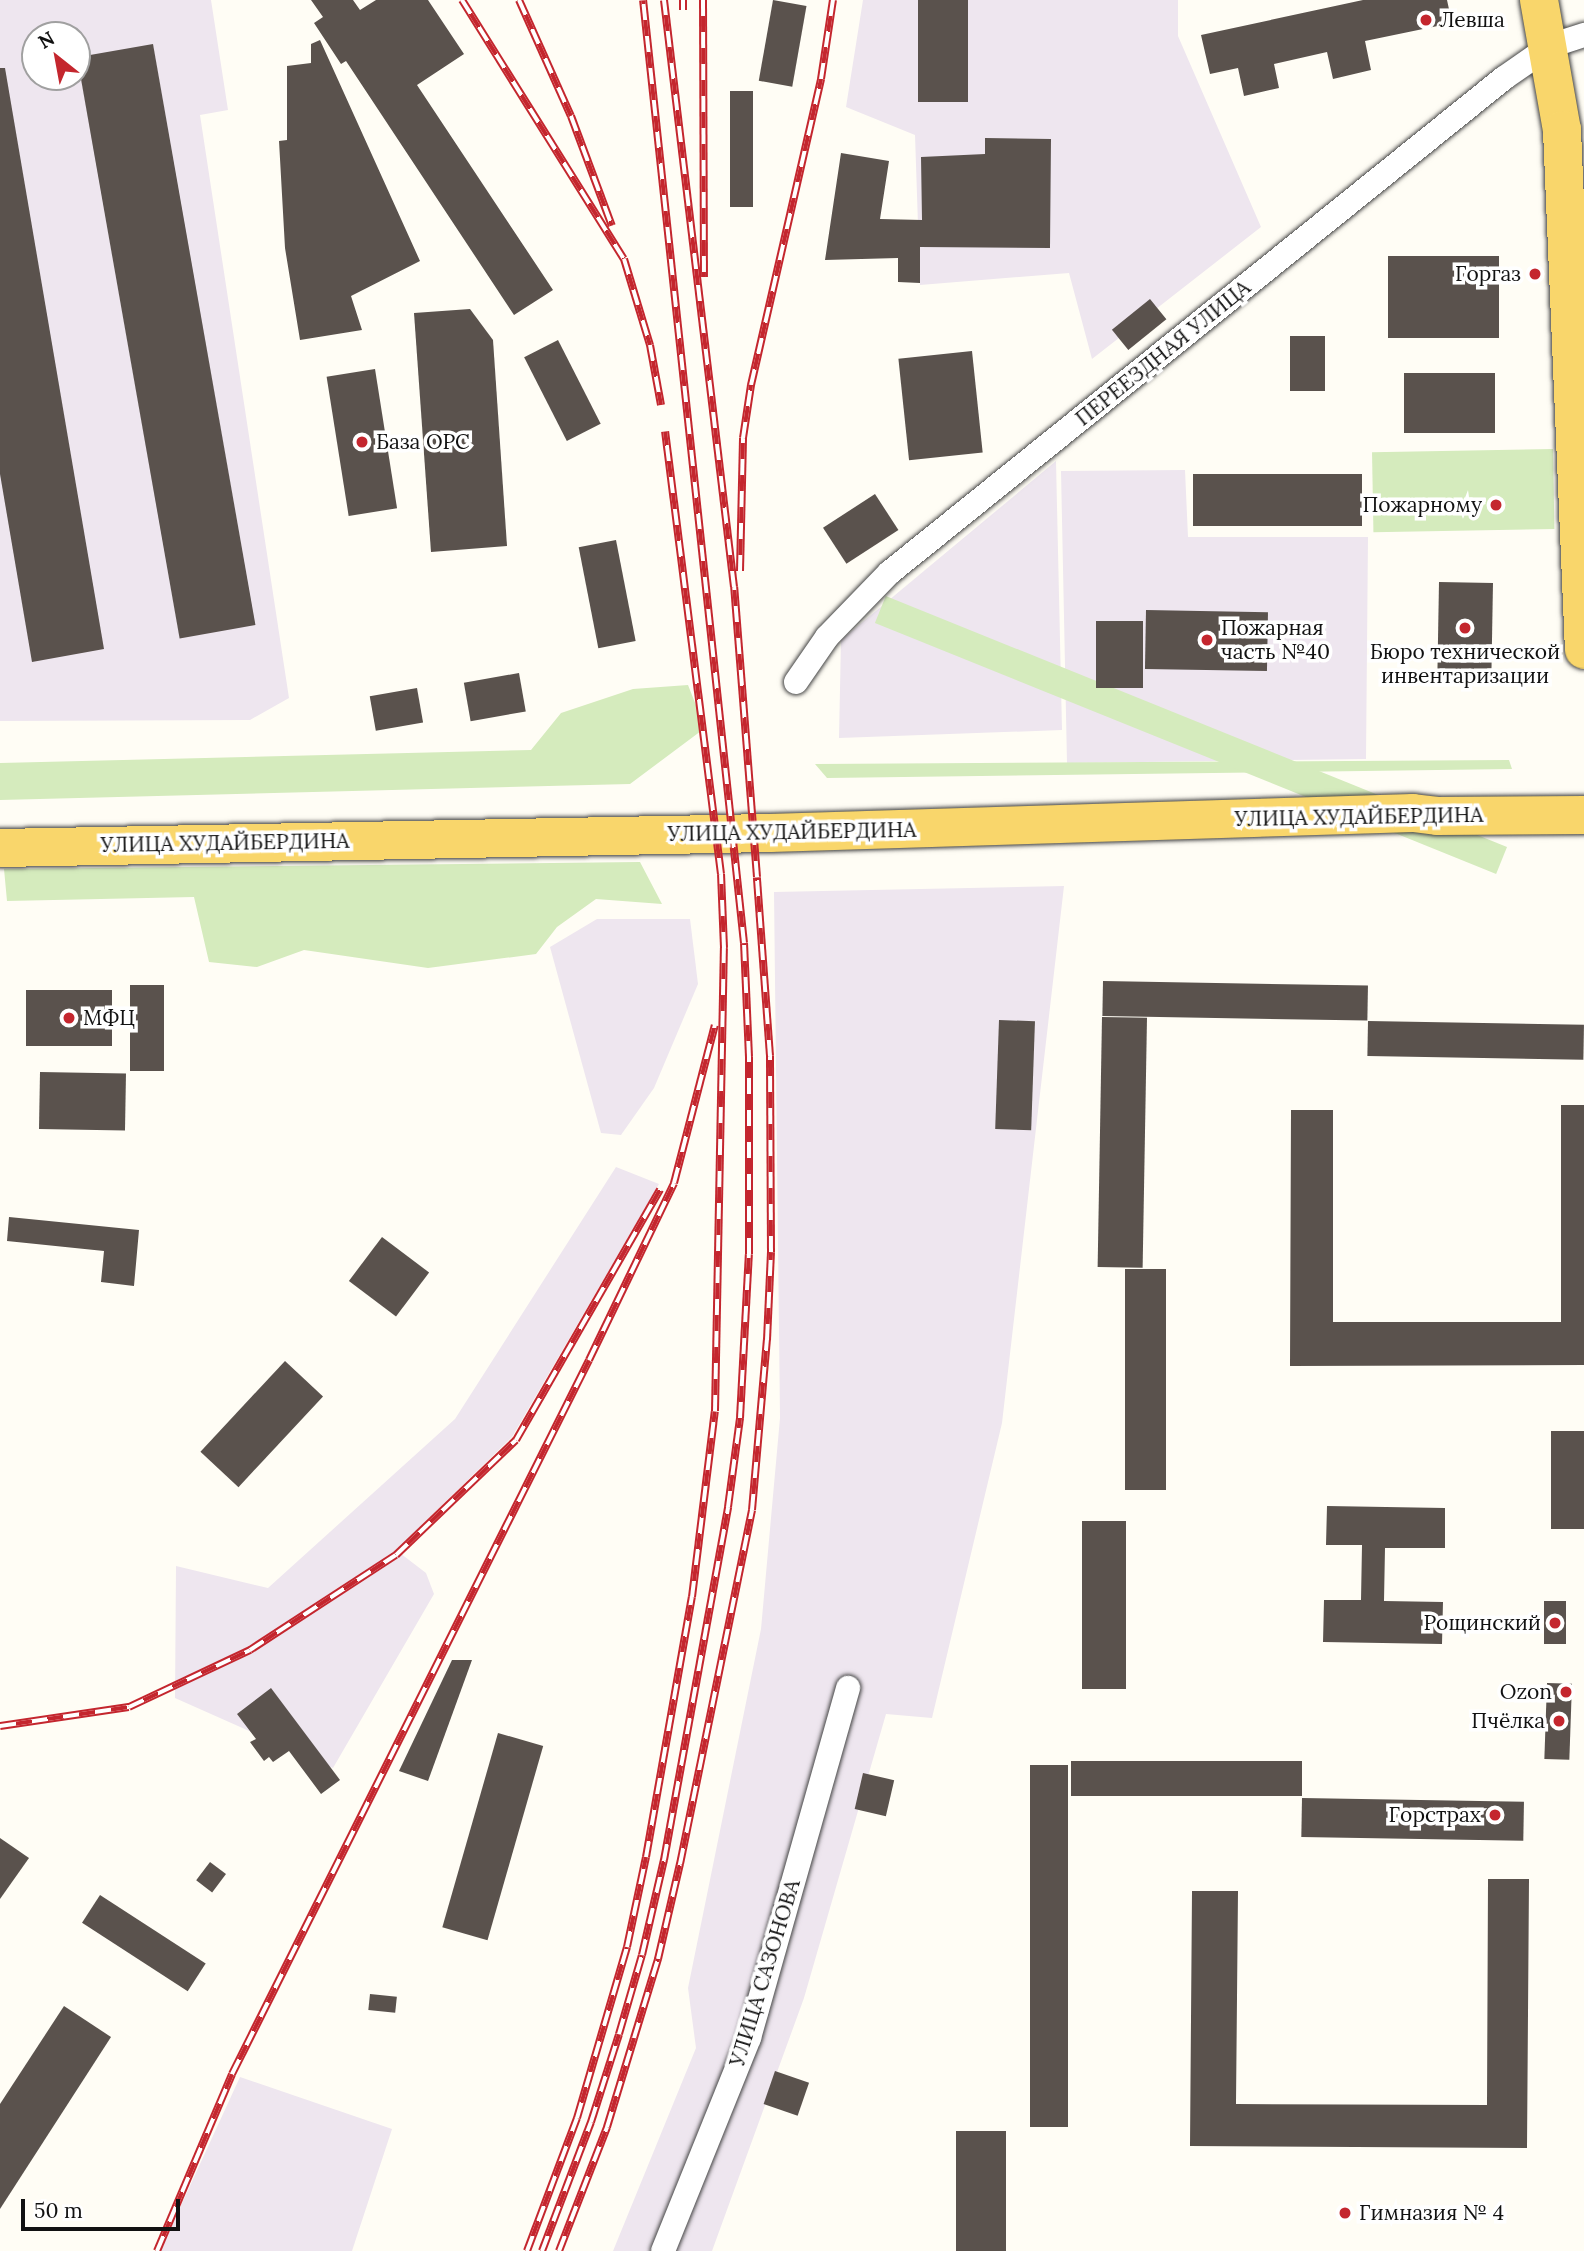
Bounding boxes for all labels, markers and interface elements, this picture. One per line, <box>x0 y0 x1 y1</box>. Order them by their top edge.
place label: Левша <box>1440 7 1505 33</box>
marker: Левша <box>1418 12 1434 28</box>
north arrow <box>21 21 91 91</box>
text: N <box>34 26 59 54</box>
place label: Горгаз <box>1455 261 1521 287</box>
marker: Горгаз <box>1527 266 1543 282</box>
street label: ПЕРЕЕЗДНАЯ УЛИЦА <box>1071 275 1255 431</box>
place label: База ОРС <box>376 429 470 455</box>
marker: База ОРС <box>354 434 370 450</box>
place label: Пожарному <box>1363 492 1482 518</box>
marker: Пожарному <box>1488 497 1504 513</box>
place label: Пожарная часть №40 <box>1221 615 1330 665</box>
marker: Бюро технической инвентаризации <box>1457 620 1473 636</box>
marker: Пожарная часть №40 <box>1199 632 1215 648</box>
place label: Бюро технической инвентаризации <box>1370 639 1560 689</box>
street label: УЛИЦА ХУДАЙБЕРДИНА <box>1234 802 1484 832</box>
street label: УЛИЦА ХУДАЙБЕРДИНА <box>667 817 917 847</box>
street label: УЛИЦА ХУДАЙБЕРДИНА <box>100 828 350 858</box>
place label: МФЦ <box>83 1005 135 1031</box>
marker: МФЦ <box>61 1010 77 1026</box>
place label: Рощинский <box>1423 1610 1541 1636</box>
marker: Рощинский <box>1547 1615 1563 1631</box>
place label: Ozon <box>1500 1679 1552 1705</box>
marker: Ozon <box>1558 1684 1574 1700</box>
place label: Пчёлка <box>1471 1708 1545 1734</box>
marker: Пчёлка <box>1551 1713 1567 1729</box>
place label: Горстрах <box>1389 1802 1481 1828</box>
marker: Горстрах <box>1487 1807 1503 1823</box>
street label: УЛИЦА САЗОНОВА <box>725 1876 805 2070</box>
scale bar <box>24 2184 184 2228</box>
text: 50 m <box>34 2197 83 2224</box>
place label: Гимназия № 4 <box>1359 2200 1504 2226</box>
marker: Гимназия № 4 <box>1337 2205 1353 2221</box>

